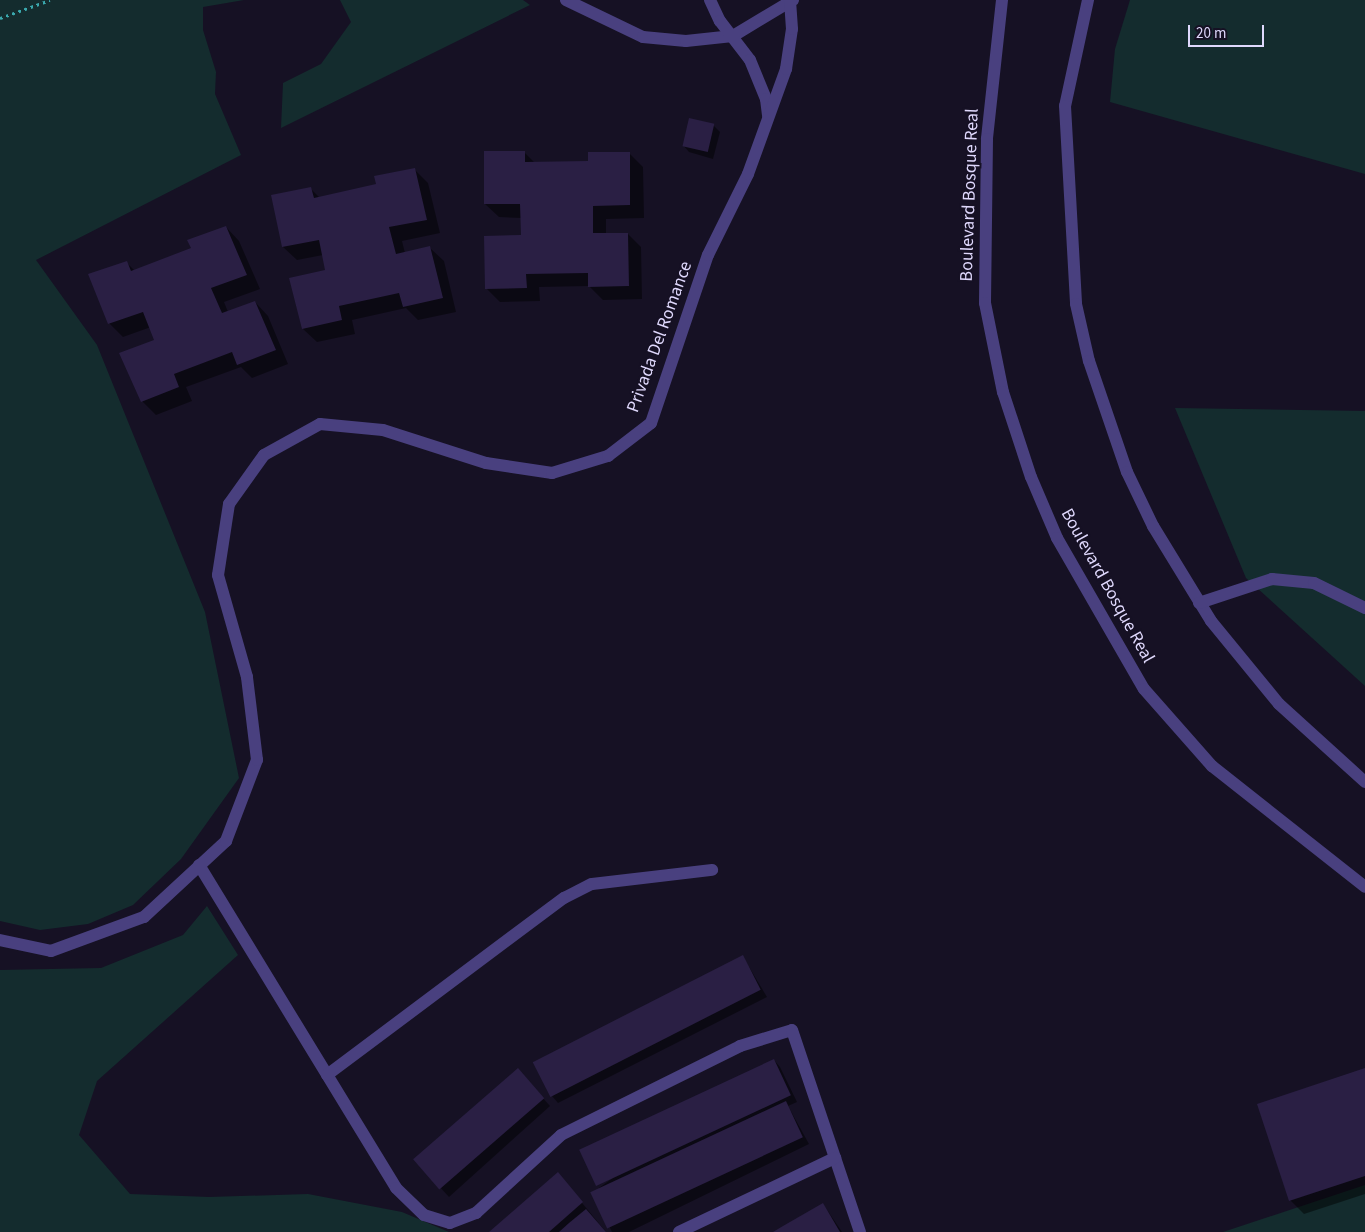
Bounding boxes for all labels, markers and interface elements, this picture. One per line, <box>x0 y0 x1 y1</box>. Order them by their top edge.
scale bar <box>1190 15 1266 47</box>
text: 20 m <box>1196 23 1226 44</box>
street label: Boulevard Bosque Real <box>956 108 984 282</box>
street label: Privada Del Romance <box>623 258 697 416</box>
street label: Boulevard Bosque Real <box>1056 505 1158 667</box>

